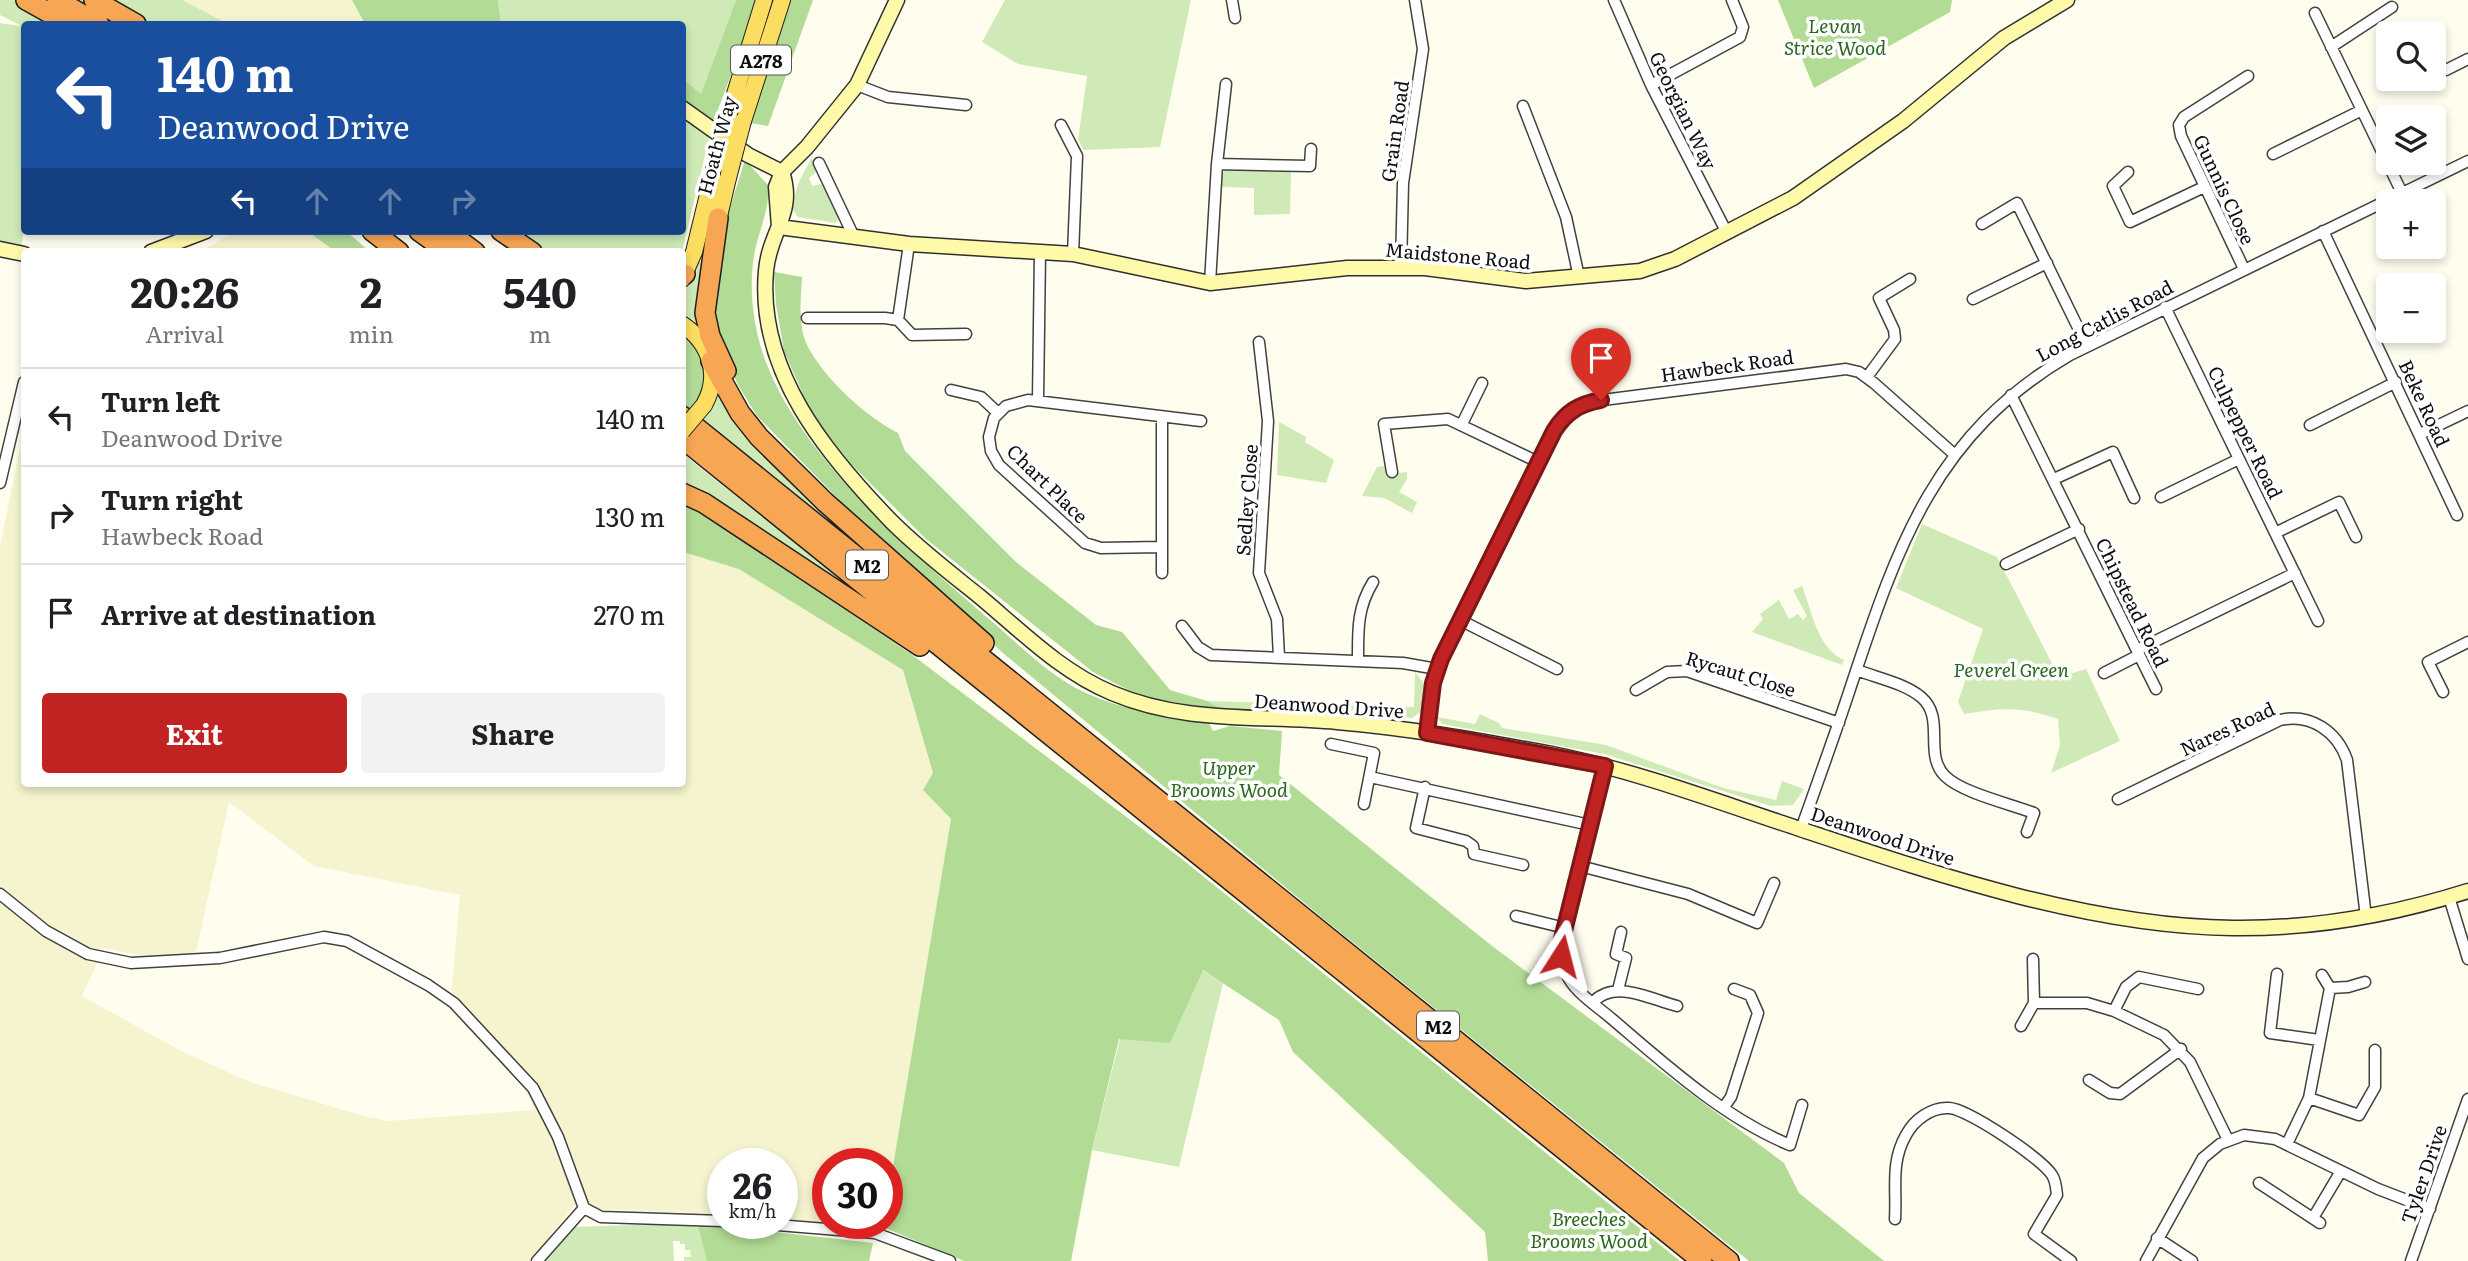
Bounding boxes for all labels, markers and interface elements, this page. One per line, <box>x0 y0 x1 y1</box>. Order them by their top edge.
park label: Levan Strice Wood <box>1784 11 1886 61</box>
map controls <box>2376 21 2446 343</box>
button: search <box>2376 21 2446 91</box>
text: 140 m <box>157 34 294 107</box>
road number: A278 <box>731 46 791 74</box>
street label: Georgian Way <box>1643 46 1725 174</box>
icon: left <box>42 49 133 140</box>
street label: Grain Road <box>1373 78 1415 184</box>
street label: Hoath Way <box>689 92 743 198</box>
text: Deanwood Drive <box>157 101 410 149</box>
button: layers <box>2376 105 2446 175</box>
street label: Gunnis Close <box>2187 129 2263 249</box>
icon: left <box>225 182 263 220</box>
icon: ahead <box>298 182 336 220</box>
icon: ahead <box>371 182 409 220</box>
icon: right <box>444 182 482 220</box>
button: + <box>2376 189 2446 259</box>
street label: Maidstone Road <box>1384 235 1532 275</box>
text: 20:26 <box>130 259 239 321</box>
text: 2 <box>360 259 382 321</box>
text: 540 <box>503 259 577 321</box>
street label: Long Catlis Road <box>2030 272 2178 368</box>
button: − <box>2376 273 2446 343</box>
text: Arrival <box>145 316 224 350</box>
text: min <box>348 316 394 350</box>
text: m <box>529 316 551 350</box>
pin <box>1571 328 1631 400</box>
icon: arrive <box>1582 339 1620 377</box>
street label: Hawbeck Road <box>1659 342 1796 388</box>
street label: Beke Road <box>2393 355 2458 452</box>
street label: Culpepper Road <box>2202 361 2290 503</box>
text: Turn left <box>101 381 220 420</box>
icon: left <box>42 398 80 436</box>
text: 140 m <box>596 398 665 437</box>
text: Deanwood Drive <box>101 420 283 454</box>
street label: Chart Place <box>1001 437 1095 529</box>
street label: Sedley Close <box>1228 443 1264 557</box>
text: Turn right <box>101 479 243 518</box>
icon: right <box>42 496 80 534</box>
text: 130 m <box>595 496 665 535</box>
text: Hawbeck Road <box>101 518 263 552</box>
street label: Chipstead Road <box>2090 533 2177 672</box>
road number: M2 <box>846 550 888 580</box>
icon: arrive <box>42 594 80 632</box>
text: Arrive at destination <box>101 594 376 633</box>
text: 270 m <box>593 594 665 633</box>
street label: Rycaut Close <box>1683 643 1800 703</box>
park label: Peverel Green <box>1953 655 2069 683</box>
street label: Deanwood Drive <box>1253 686 1405 724</box>
button: Exit <box>42 693 347 773</box>
button: Share <box>361 693 665 773</box>
street label: Nares Road <box>2175 694 2279 762</box>
park label: Upper Brooms Wood <box>1170 753 1288 803</box>
street label: Deanwood Drive <box>1807 799 1959 872</box>
position arrow <box>1524 919 1598 993</box>
road number: M2 <box>1417 1012 1459 1041</box>
street label: Tyler Drive <box>2393 1121 2453 1227</box>
speed limit sign: 30 <box>812 1148 903 1239</box>
text: 26 <box>733 1158 772 1210</box>
text: km/h <box>729 1197 776 1224</box>
park label: Breeches Brooms Wood <box>1530 1204 1648 1254</box>

